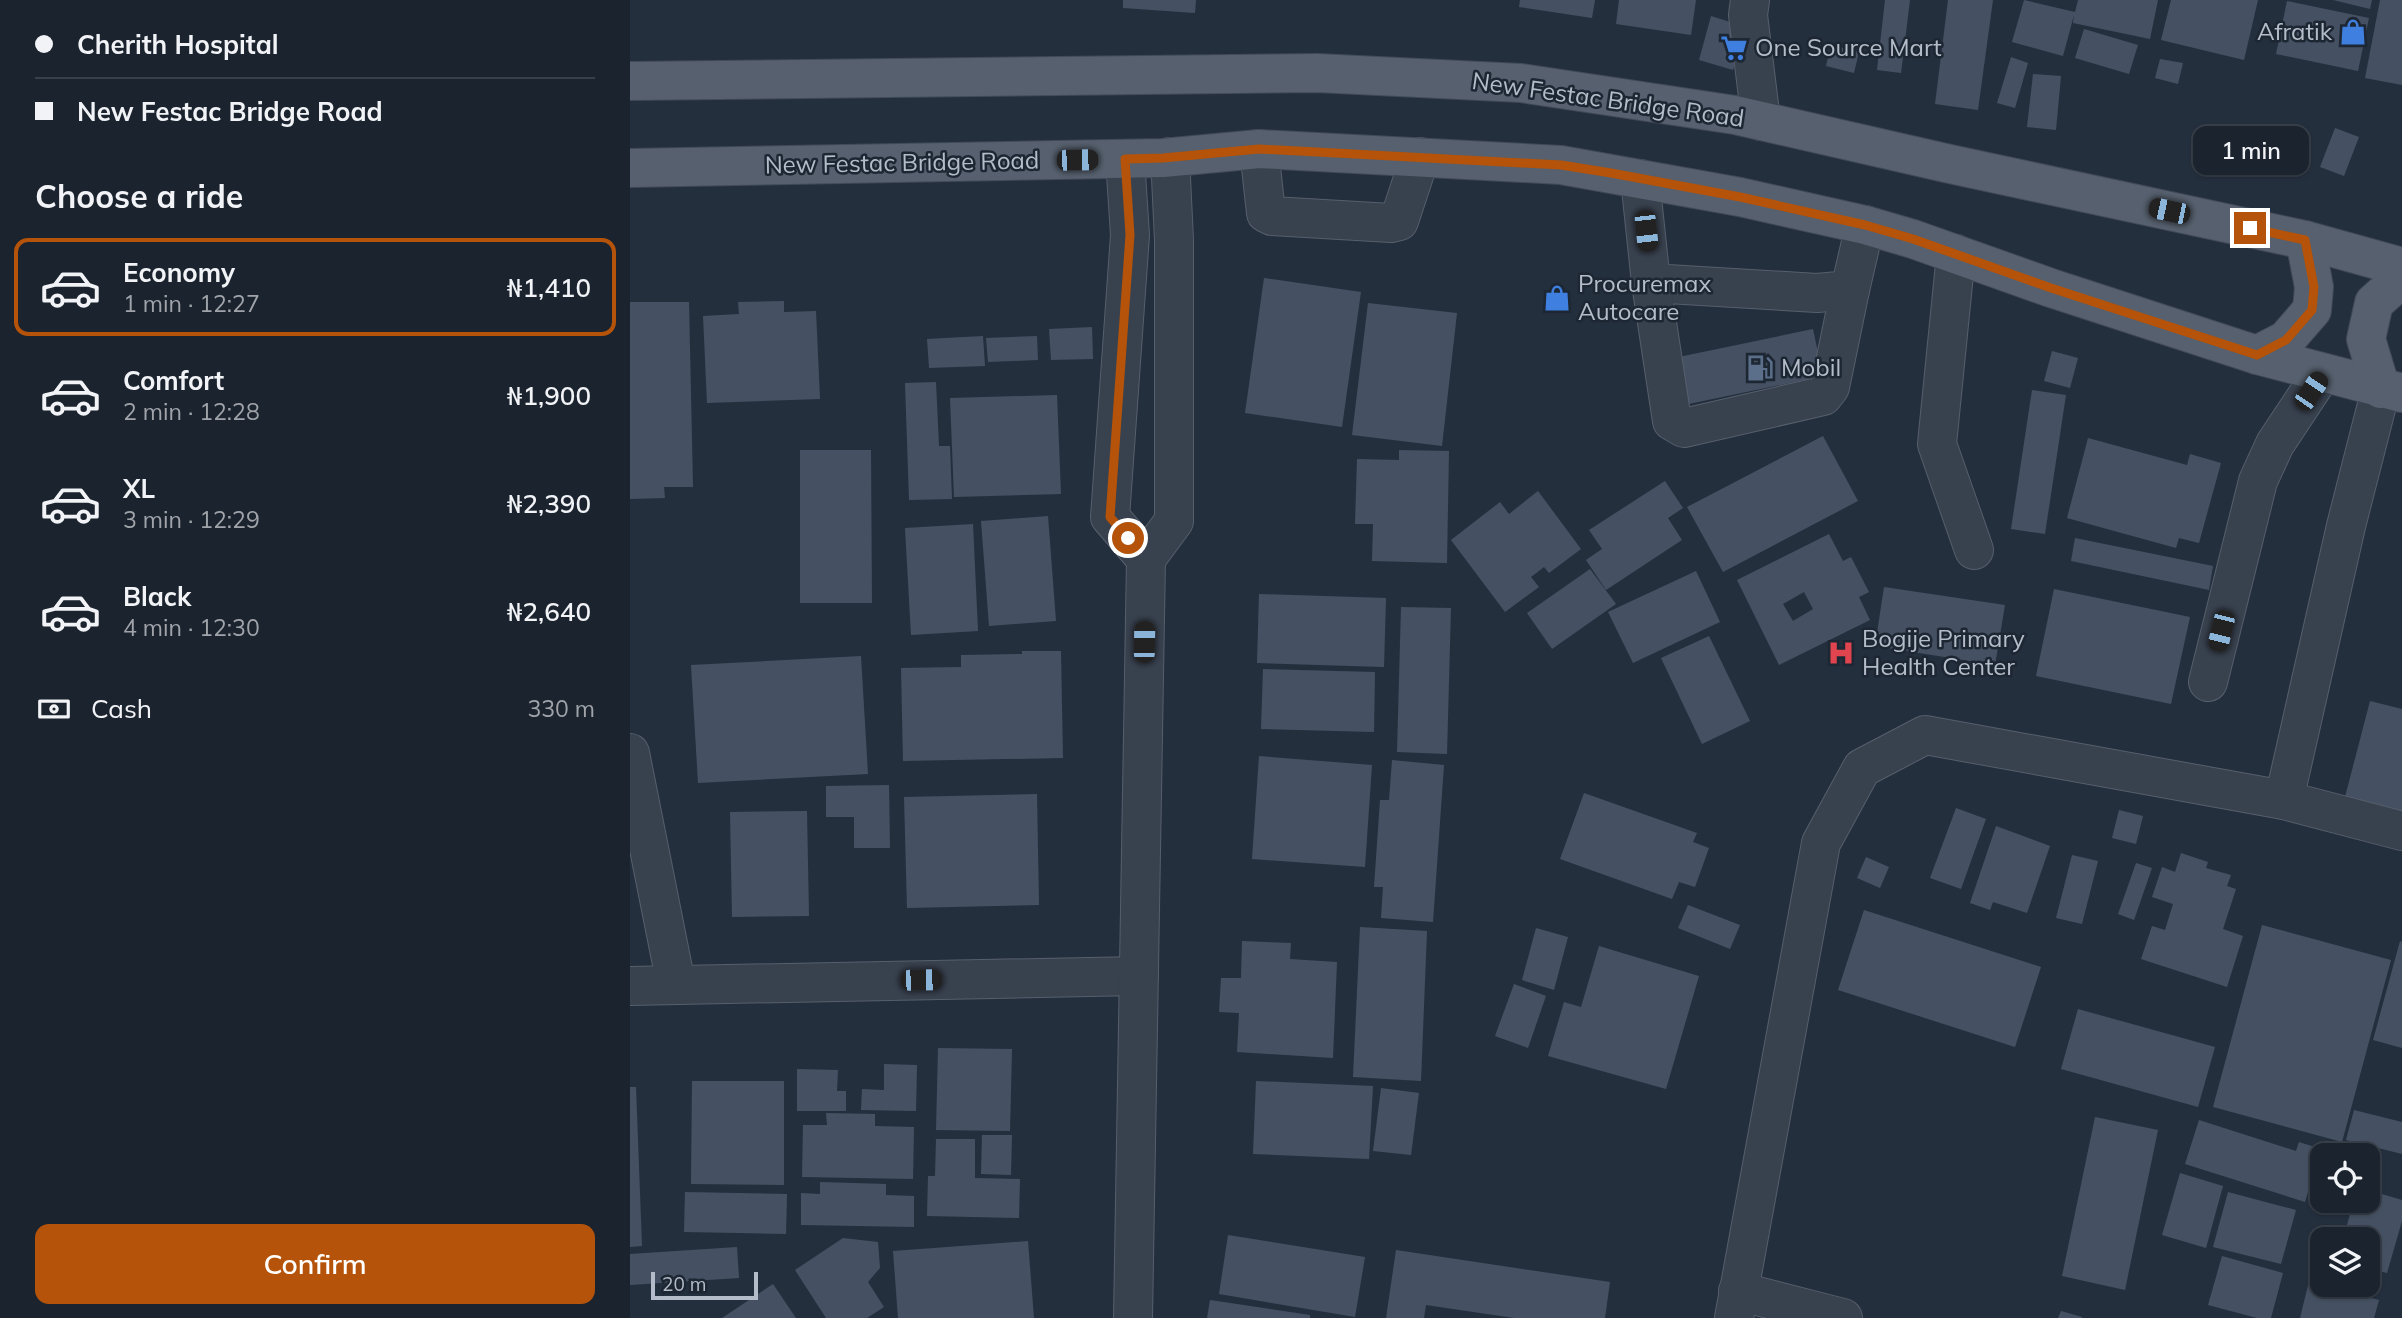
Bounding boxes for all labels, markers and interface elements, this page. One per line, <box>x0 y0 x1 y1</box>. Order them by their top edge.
place label: Afratik <box>2257 16 2333 46</box>
shop icon: Afratik <box>2338 17 2368 47</box>
text: Cherith Hospital <box>77 28 279 61</box>
place label: One Source Mart <box>1755 32 1942 62</box>
supermarket icon: One Source Mart <box>1719 33 1749 63</box>
street label: New Festac Bridge Road <box>1470 65 1746 133</box>
text: New Festac Bridge Road <box>77 95 383 128</box>
callout: 1 min <box>2192 126 2308 176</box>
text: 1 min <box>2221 136 2281 165</box>
street label: New Festac Bridge Road <box>764 145 1039 179</box>
car <box>1056 149 1099 171</box>
text: Choose a ride <box>35 176 243 216</box>
car <box>2147 196 2192 226</box>
car <box>1634 209 1659 253</box>
route end <box>2234 212 2266 244</box>
icon: car <box>39 256 102 319</box>
text: Economy <box>123 256 235 289</box>
place label: Procuremax Autocare <box>1578 268 1711 326</box>
text: ₦1,410 <box>507 271 591 304</box>
shop icon: Procuremax Autocare <box>1542 283 1572 313</box>
text: 1 min · 12:27 <box>123 289 260 318</box>
place label: Mobil <box>1781 352 1841 382</box>
fuel station icon: Mobil <box>1745 353 1775 383</box>
icon: car <box>39 364 102 427</box>
text: Comfort <box>123 364 224 397</box>
car <box>2291 368 2332 414</box>
text: ₦1,900 <box>507 379 591 412</box>
text: 2 min · 12:28 <box>123 397 260 426</box>
icon: car <box>39 472 102 535</box>
text: XL <box>123 472 155 505</box>
text: ₦2,390 <box>507 487 591 520</box>
text: 3 min · 12:29 <box>123 505 260 534</box>
route start <box>1112 522 1144 554</box>
icon: car <box>39 580 102 643</box>
text: Black <box>123 580 191 613</box>
text: ₦2,640 <box>507 595 591 628</box>
car <box>2206 608 2237 654</box>
text: 4 min · 12:30 <box>123 613 260 642</box>
car <box>1134 621 1155 663</box>
place label: Bogije Primary Health Center <box>1862 623 2025 681</box>
hospital icon: Bogije Primary Health Center <box>1826 638 1856 668</box>
icon: cash <box>35 690 73 728</box>
text: Cash <box>91 692 152 725</box>
text: 330 m <box>527 694 595 723</box>
car <box>900 969 943 991</box>
map controls <box>2310 1143 2380 1297</box>
button: locate <box>2310 1143 2380 1213</box>
button: Confirm <box>35 1224 595 1304</box>
button: layers <box>2310 1227 2380 1297</box>
scale bar <box>651 1269 758 1301</box>
text: 20 m <box>662 1272 706 1296</box>

